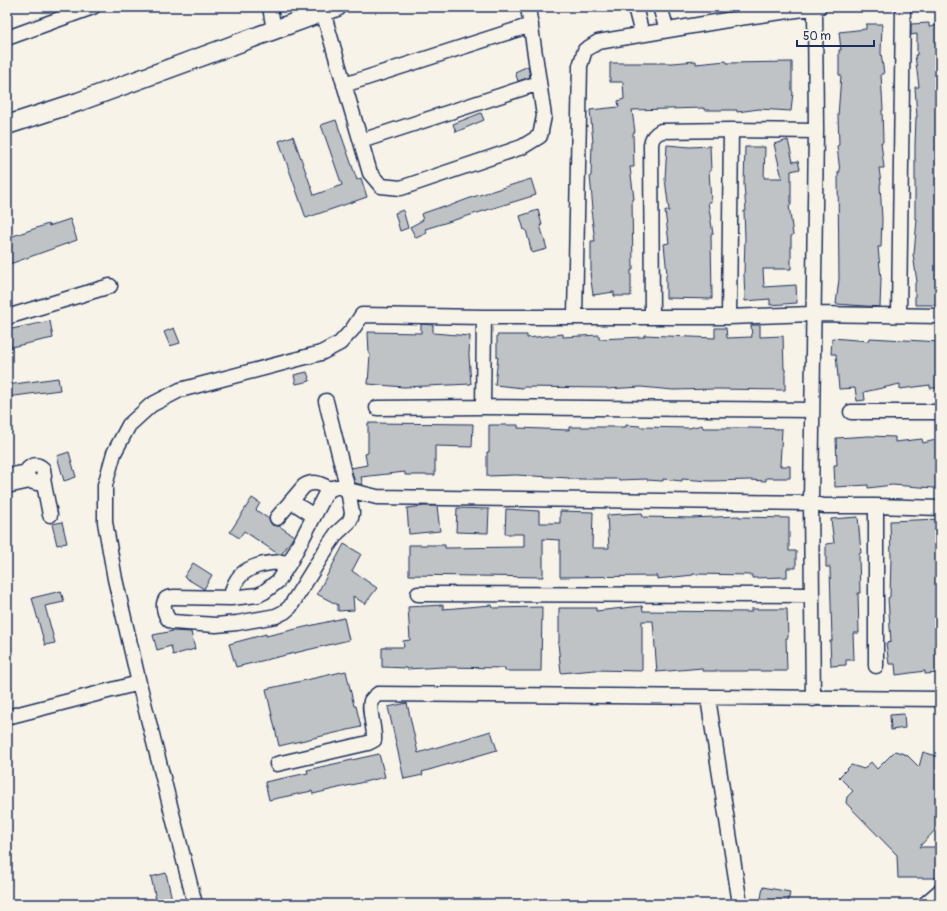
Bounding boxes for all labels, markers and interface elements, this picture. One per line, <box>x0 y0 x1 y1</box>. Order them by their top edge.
scale bar <box>797 22 874 48</box>
text: 50 m <box>803 29 831 44</box>

